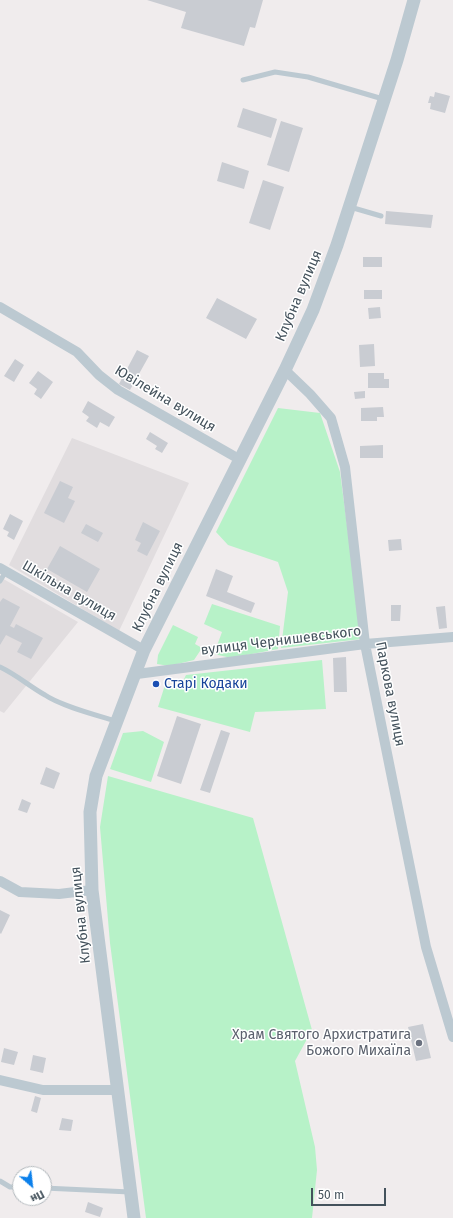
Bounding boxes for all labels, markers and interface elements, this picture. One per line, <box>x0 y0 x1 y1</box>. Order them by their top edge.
street label: Клубна вулиця <box>272 248 326 344</box>
street label: Ювілейна вулиця <box>111 362 219 436</box>
street label: Клубна вулиця <box>129 539 187 635</box>
street label: Шкільна вулиця <box>19 557 119 625</box>
street label: вулиця Чернишевського <box>200 623 362 659</box>
street label: Паркова вулиця <box>372 640 408 748</box>
place label: Старі Кодаки <box>164 676 248 692</box>
marker: Старі Кодаки <box>151 679 161 689</box>
street label: Клубна вулиця <box>68 866 94 964</box>
place label: Храм Святого Архистратига Божого Михаїла <box>232 1027 411 1060</box>
marker: Храм Святого Архистратига Божого Михаїла <box>414 1038 424 1048</box>
north arrow <box>12 1166 52 1206</box>
scale bar <box>313 1180 388 1206</box>
text: Пн <box>28 1187 47 1205</box>
text: 50 m <box>318 1188 344 1202</box>

